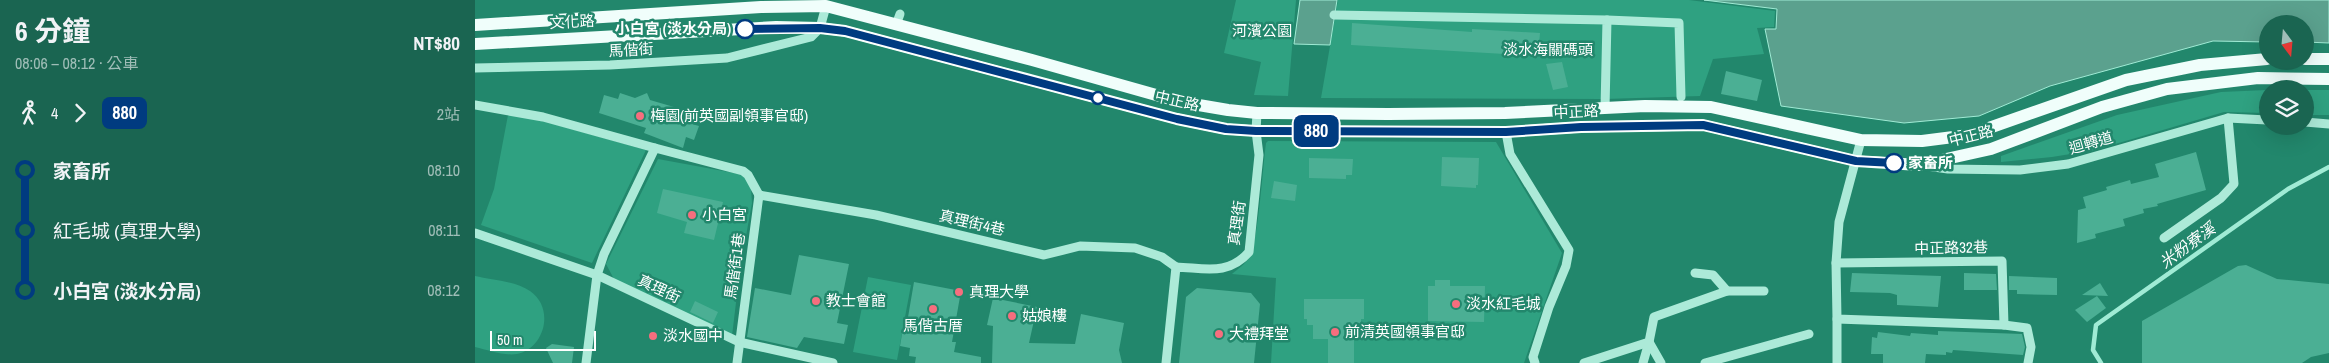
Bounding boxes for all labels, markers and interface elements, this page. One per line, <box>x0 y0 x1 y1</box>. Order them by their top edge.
street label: 文化路 <box>549 10 595 33</box>
text: 6 分鐘 <box>15 12 90 50</box>
north arrow <box>2259 15 2314 70</box>
map controls <box>2259 15 2314 135</box>
place label: 小白宮 (淡水分局) <box>614 18 731 39</box>
marker: 小白宮 (淡水分局) <box>735 19 755 39</box>
park label: 河濱公園 <box>1232 20 1292 41</box>
text: NT$80 <box>413 30 460 56</box>
street label: 馬偕街 <box>608 38 654 61</box>
park label: 淡水海關碼頭 <box>1503 39 1593 60</box>
text: 08:06 – 08:12 · 公車 <box>15 52 138 74</box>
button: layers <box>2259 80 2314 135</box>
street label: 中正路 <box>1153 85 1201 116</box>
unlabelled marker <box>1091 91 1105 105</box>
icon: walk <box>15 99 43 127</box>
icon: forward <box>66 99 94 127</box>
text: 880 <box>112 100 137 125</box>
street label: 中正路 <box>1553 100 1599 123</box>
text: 4 <box>51 102 58 124</box>
text: 2站 <box>437 103 460 125</box>
place label: 梅園(前英國副領事官邸) <box>650 105 808 126</box>
marker: 梅園(前英國副領事官邸) <box>634 110 646 122</box>
line badge: 880 <box>1287 115 1345 147</box>
text: 880 <box>1304 118 1328 143</box>
street label: 中正路 <box>1946 120 1995 151</box>
street label: 迴轉道 <box>2066 126 2115 159</box>
place label: 家畜所 <box>1908 152 1953 173</box>
marker: 家畜所 <box>1884 153 1904 173</box>
text: 家畜所 <box>53 158 110 184</box>
text: 08:10 <box>427 159 460 181</box>
street label: 真理街 <box>1223 199 1250 247</box>
place label: 小白宮 <box>702 204 747 225</box>
street label: 真理街4巷 <box>937 205 1007 240</box>
marker: 小白宮 <box>686 209 698 221</box>
water label: 米粉寮溪 <box>2155 216 2221 273</box>
text: 紅毛城 (真理大學) <box>53 218 201 244</box>
text: 08:11 <box>428 219 460 241</box>
street label: 馬偕街1巷 <box>719 231 750 300</box>
street label: 中正路32巷 <box>1914 236 1988 259</box>
street label: 真理街 <box>634 270 684 308</box>
text: 小白宮 (淡水分局) <box>53 278 201 304</box>
text: 08:12 <box>427 279 460 301</box>
place label: 真理大學 <box>969 281 1029 302</box>
marker: 真理大學 <box>953 286 965 298</box>
place label: 教士會館 <box>826 290 886 311</box>
place label: 淡水紅毛城 <box>1466 293 1541 314</box>
marker: 教士會館 <box>810 295 822 307</box>
marker: 淡水紅毛城 <box>1450 298 1462 310</box>
marker: 馬偕古厝 <box>927 303 939 315</box>
place label: 姑娘樓 <box>1022 305 1067 326</box>
marker: 姑娘樓 <box>1006 310 1018 322</box>
place label: 馬偕古厝 <box>903 315 963 336</box>
place label: 前清英國領事官邸 <box>1345 321 1465 342</box>
place label: 大禮拜堂 <box>1229 323 1289 344</box>
place label: 淡水國中 <box>663 325 723 346</box>
marker: 前清英國領事官邸 <box>1329 326 1341 338</box>
scale bar <box>490 328 596 351</box>
marker: 大禮拜堂 <box>1213 328 1225 340</box>
marker: 淡水國中 <box>647 330 659 342</box>
text: 50 m <box>497 331 523 349</box>

